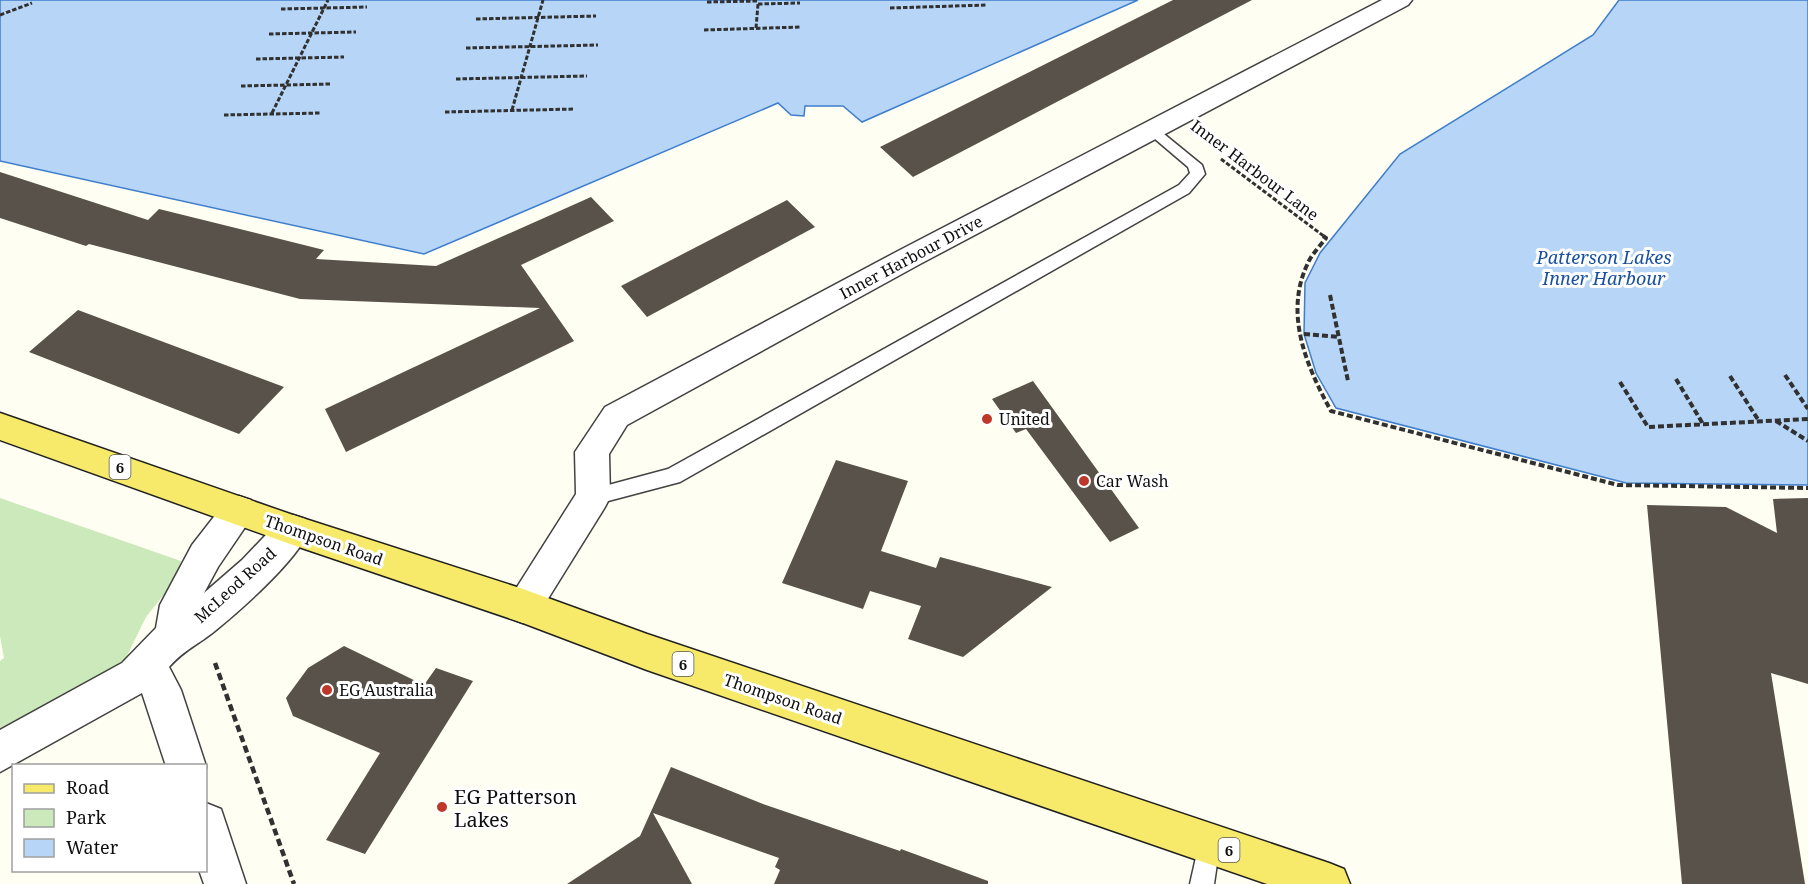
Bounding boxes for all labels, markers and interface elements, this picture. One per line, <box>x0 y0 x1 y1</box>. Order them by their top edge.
street label: Inner Harbour Lane <box>1187 115 1323 225</box>
street label: Inner Harbour Drive <box>836 210 986 304</box>
water label: Patterson Lakes Inner Harbour <box>1535 245 1672 290</box>
place label: United <box>999 408 1050 430</box>
marker: United <box>980 412 994 426</box>
road number: 6 <box>110 455 130 479</box>
place label: Car Wash <box>1096 470 1169 492</box>
marker: Car Wash <box>1077 474 1091 488</box>
street label: Thompson Road <box>262 509 386 571</box>
street label: McLeod Road <box>189 542 281 628</box>
road number: 6 <box>672 652 694 676</box>
street label: Thompson Road <box>721 668 845 730</box>
place label: EG Australia <box>339 679 434 701</box>
marker: EG Australia <box>320 683 334 697</box>
legend <box>12 764 207 872</box>
text: Road <box>66 775 109 799</box>
place label: EG Patterson Lakes <box>454 783 577 833</box>
marker: EG Patterson Lakes <box>435 800 449 814</box>
text: Park <box>66 805 106 829</box>
text: Water <box>66 835 119 859</box>
road number: 6 <box>1218 838 1240 862</box>

